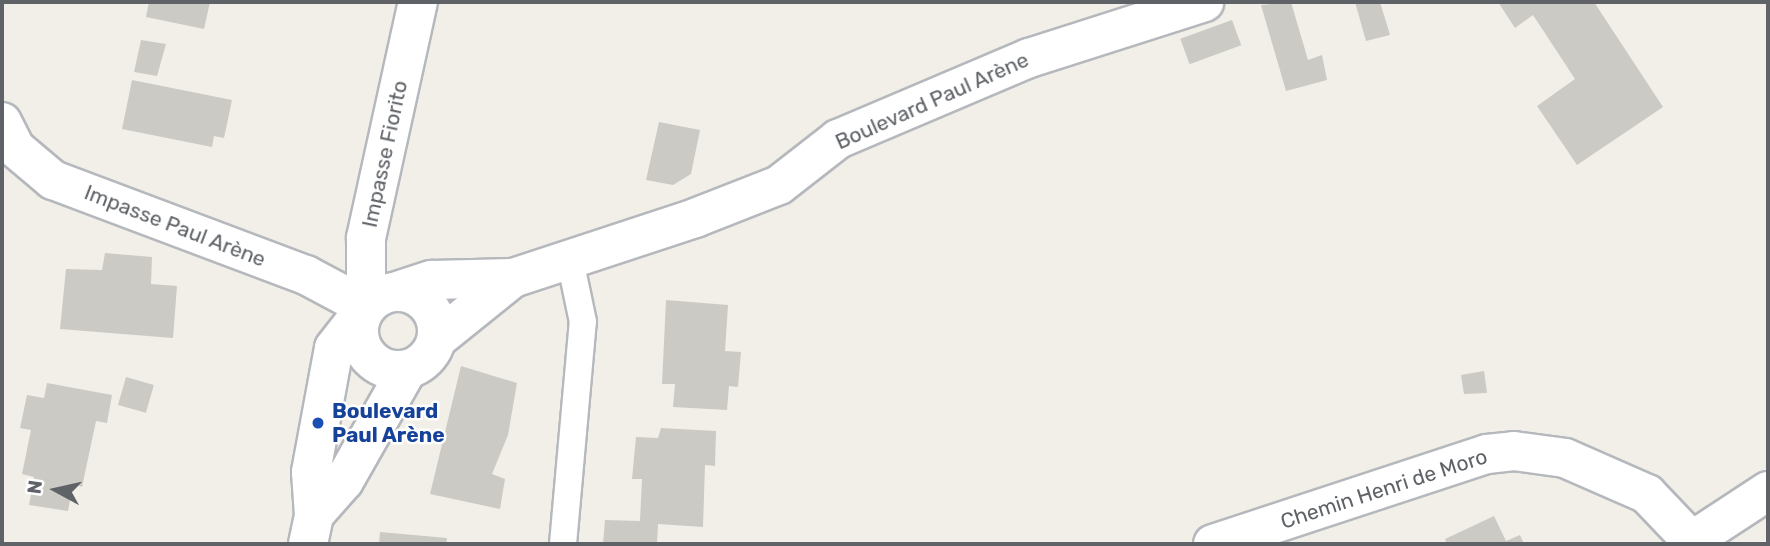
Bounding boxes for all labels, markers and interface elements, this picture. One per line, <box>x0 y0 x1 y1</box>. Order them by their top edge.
street label: Boulevard Paul Arène <box>831 47 1033 155</box>
street label: Impasse Fiorito <box>357 78 413 230</box>
street label: Impasse Paul Arène <box>81 180 269 272</box>
place label: Boulevard Paul Arène <box>332 398 445 448</box>
marker: Boulevard Paul Arène <box>310 415 326 431</box>
street label: Chemin Henri de Moro <box>1277 444 1491 534</box>
north arrow <box>21 455 91 525</box>
text: N <box>22 479 47 495</box>

